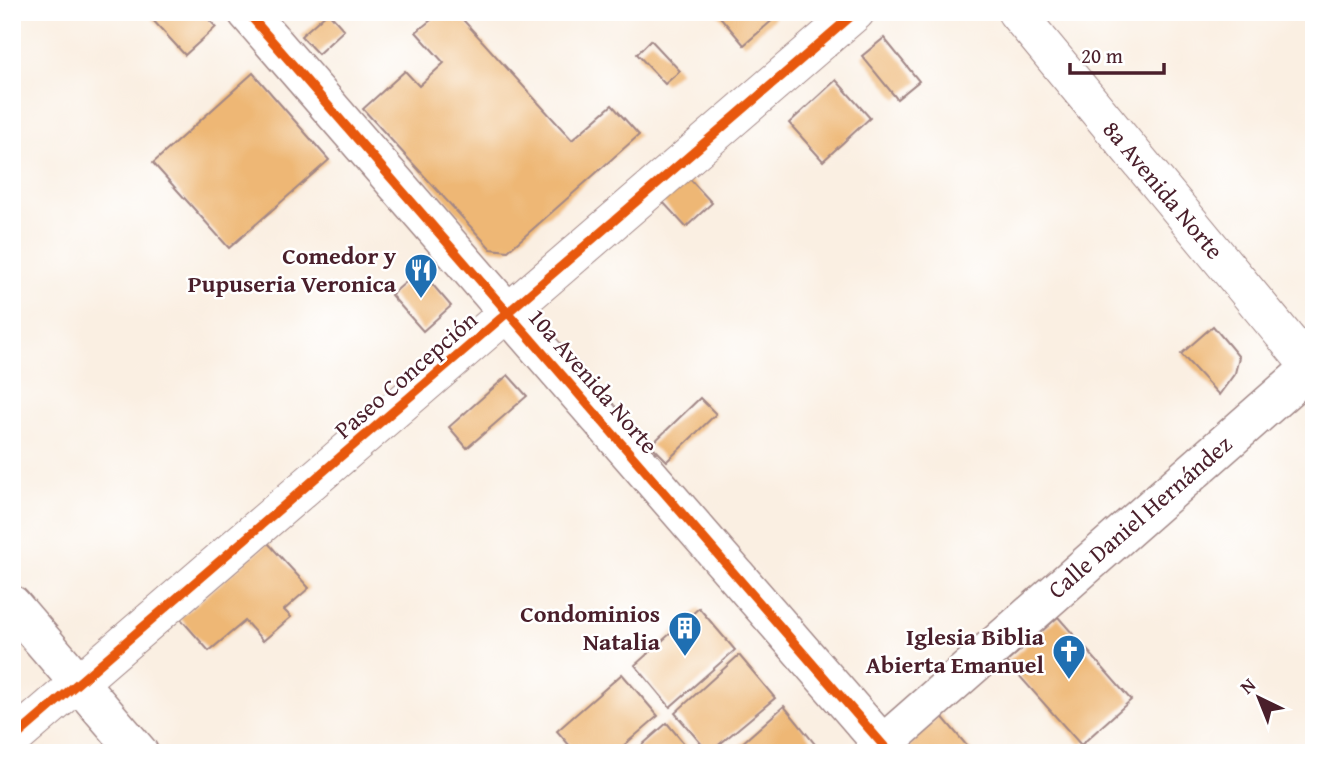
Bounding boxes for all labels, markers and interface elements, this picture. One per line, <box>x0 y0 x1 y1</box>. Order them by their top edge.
scale bar <box>1070 32 1165 76</box>
text: 20 m <box>1081 40 1123 71</box>
street label: 8a Avenida Norte <box>1095 113 1232 267</box>
place label: Comedor y Pupuseria Veronica <box>188 238 397 301</box>
restaurant icon: Comedor y Pupuseria Veronica <box>402 251 440 300</box>
street label: 10a Avenida Norte <box>520 300 667 461</box>
street label: Paseo Concepción <box>327 302 485 447</box>
street label: Calle Daniel Hernández <box>1040 427 1239 607</box>
place label: Condominios Natalia <box>520 596 661 659</box>
building icon: Condominios Natalia <box>666 609 704 658</box>
place label: Iglesia Biblia Abierta Emanuel <box>866 619 1045 682</box>
church icon: Iglesia Biblia Abierta Emanuel <box>1050 632 1088 681</box>
north arrow <box>1224 664 1294 734</box>
text: N <box>1233 671 1262 700</box>

